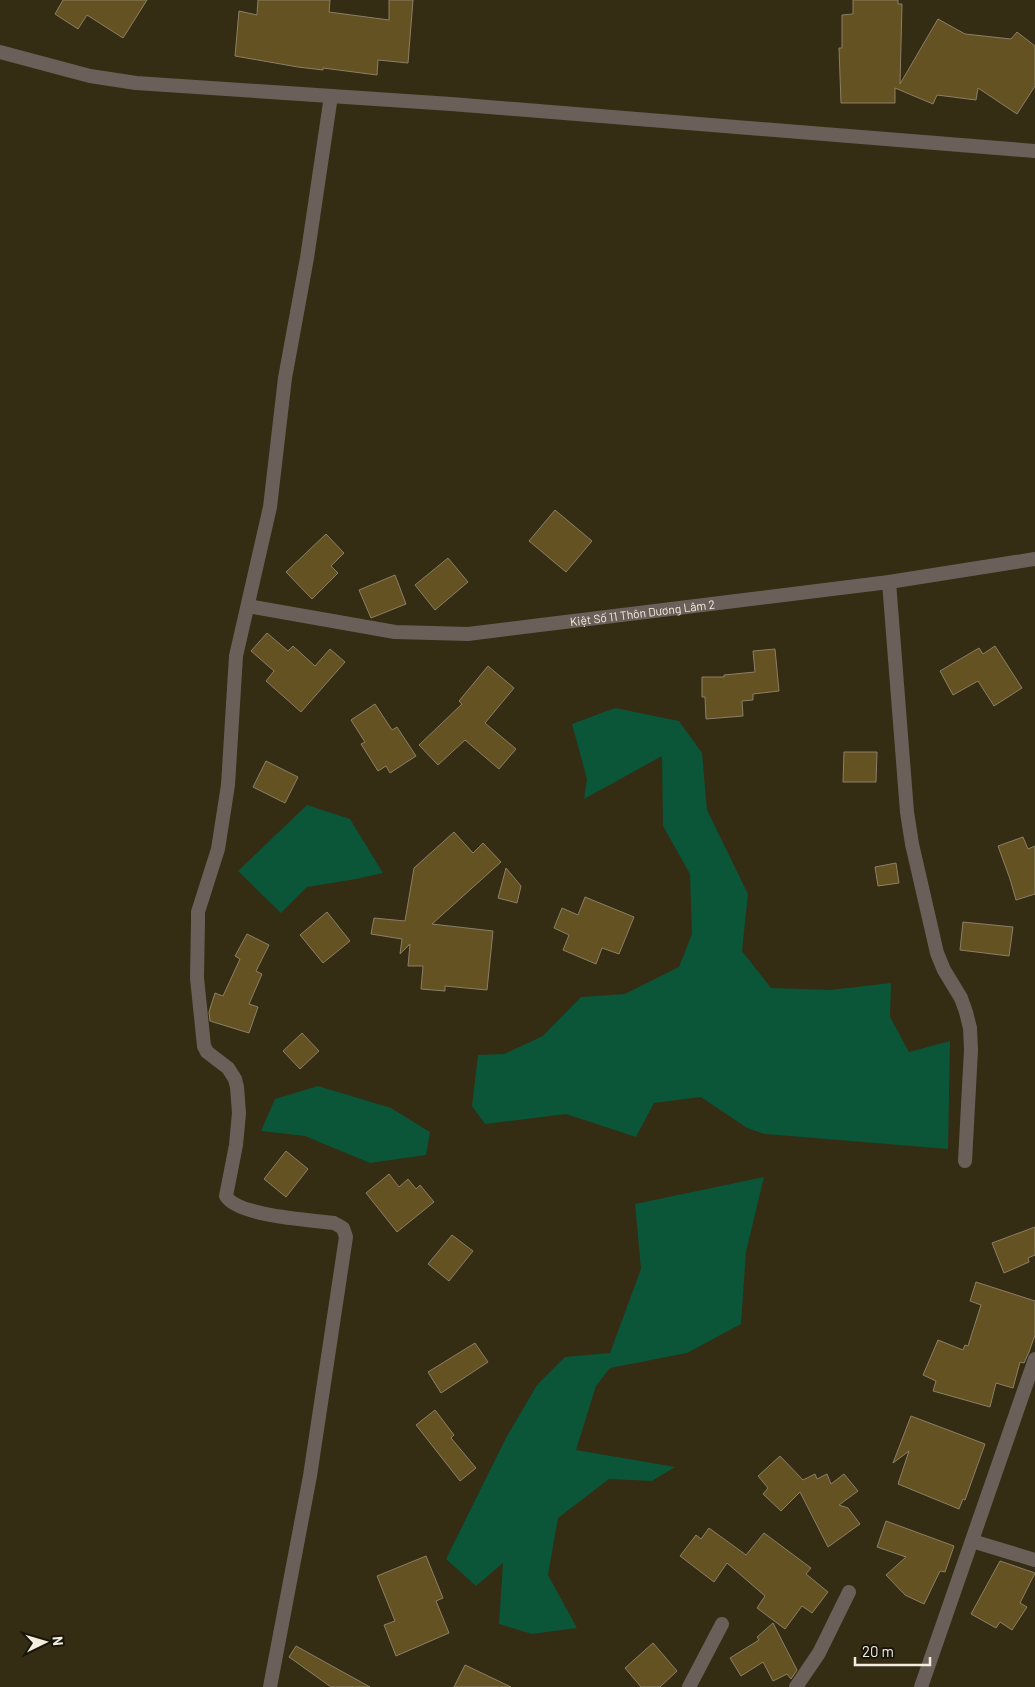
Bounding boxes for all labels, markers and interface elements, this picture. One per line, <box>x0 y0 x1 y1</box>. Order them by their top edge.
street label: Kiệt Số 11 Thôn Dương Lâm 2 <box>569 597 716 628</box>
north arrow <box>20 1617 70 1667</box>
scale bar <box>855 1634 930 1666</box>
text: N <box>50 1635 67 1646</box>
text: 20 m <box>862 1642 894 1660</box>

